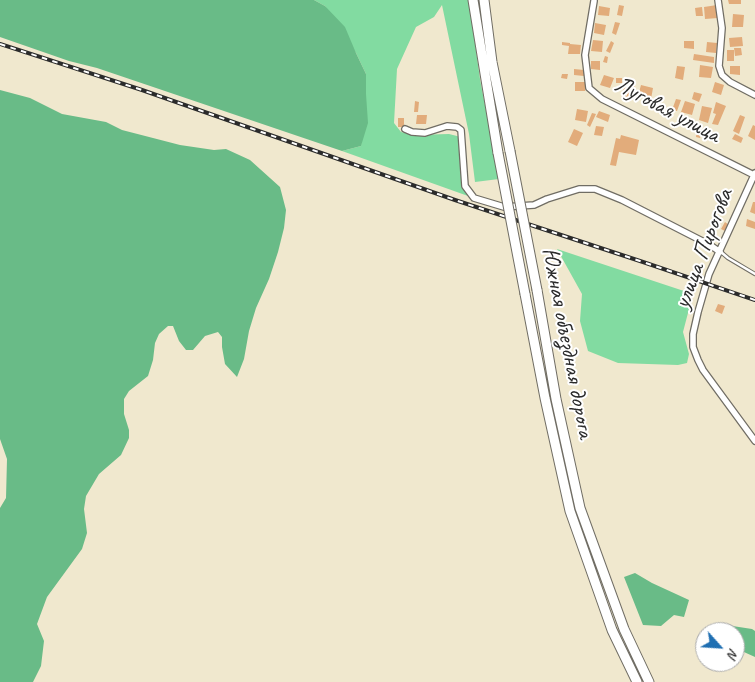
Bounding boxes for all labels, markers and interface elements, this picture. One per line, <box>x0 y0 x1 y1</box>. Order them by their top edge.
street label: Луговая улица <box>609 70 725 150</box>
street label: улица Пирогова <box>668 185 740 313</box>
street label: Южная объездная дорога <box>534 245 600 441</box>
north arrow <box>695 622 745 672</box>
text: N <box>723 646 743 661</box>

